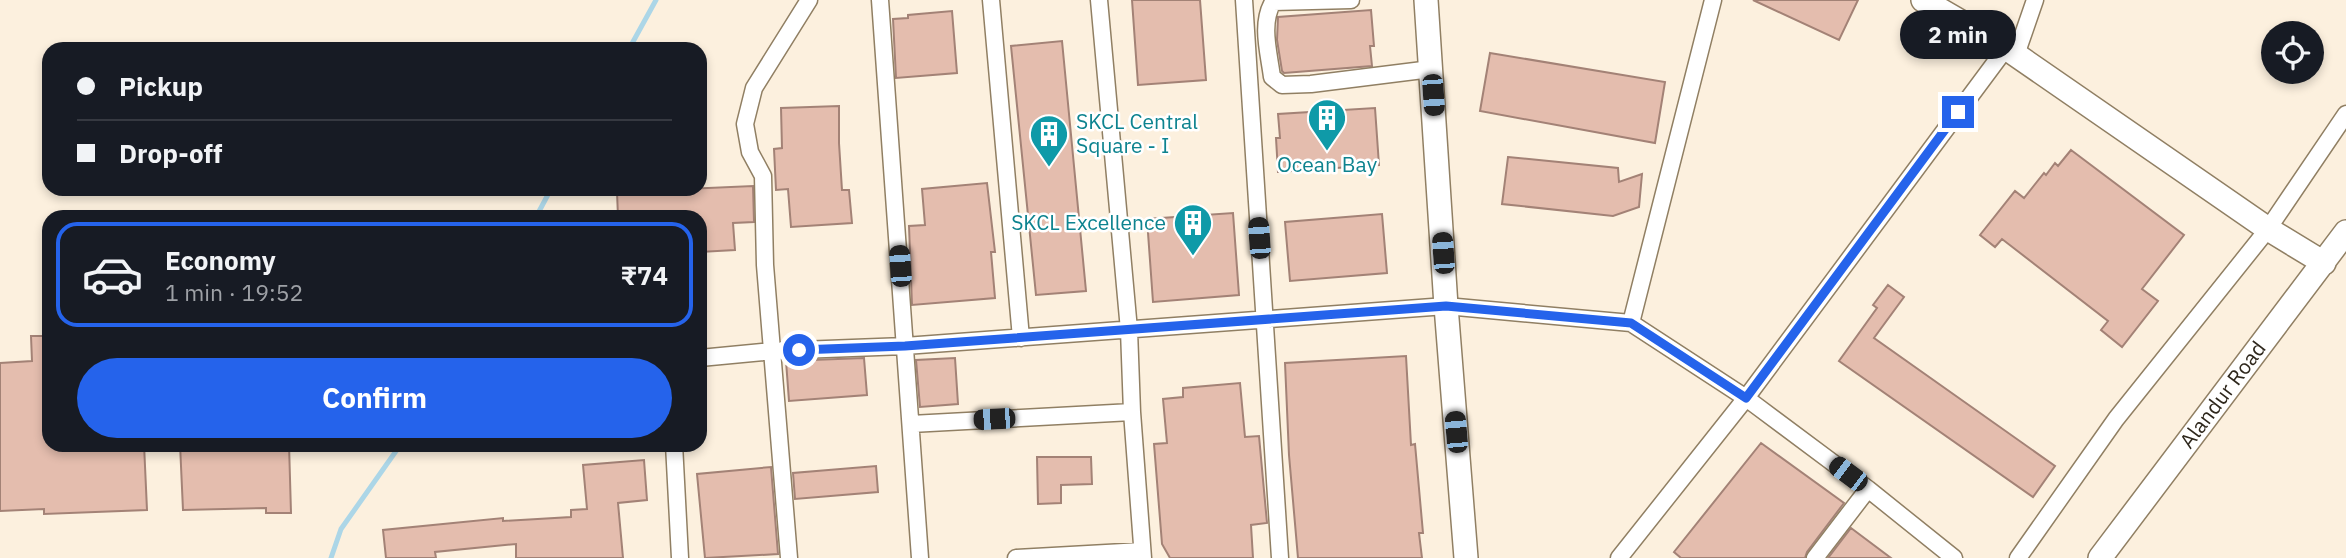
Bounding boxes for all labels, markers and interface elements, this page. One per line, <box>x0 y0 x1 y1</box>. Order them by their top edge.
callout: 2 min <box>1900 10 2016 60</box>
text: 2 min <box>1928 19 1988 49</box>
map controls <box>2261 21 2324 84</box>
button: locate <box>2261 21 2324 84</box>
text: Pickup <box>119 69 203 103</box>
car <box>1422 73 1445 117</box>
route end <box>1942 96 1974 128</box>
building icon: Ocean Bay <box>1306 97 1348 152</box>
place label: SKCL Central Square - I <box>1076 107 1198 159</box>
building icon: SKCL Central Square - I <box>1028 113 1070 168</box>
text: Drop-off <box>119 136 222 170</box>
place label: Ocean Bay <box>1277 150 1378 178</box>
building icon: SKCL Excellence <box>1172 202 1214 257</box>
place label: SKCL Excellence <box>1011 208 1166 236</box>
car <box>1248 216 1271 260</box>
car <box>1432 231 1455 275</box>
icon: car <box>81 243 144 306</box>
text: Economy <box>165 243 276 277</box>
car <box>889 244 912 288</box>
text: ₹74 <box>620 258 668 292</box>
text: 1 min · 19:52 <box>165 277 303 307</box>
route start <box>783 334 815 366</box>
street label: Alandur Road <box>2173 335 2272 454</box>
button: Confirm <box>77 358 672 438</box>
car <box>973 407 1016 431</box>
car <box>1444 410 1469 454</box>
car <box>1825 453 1872 495</box>

